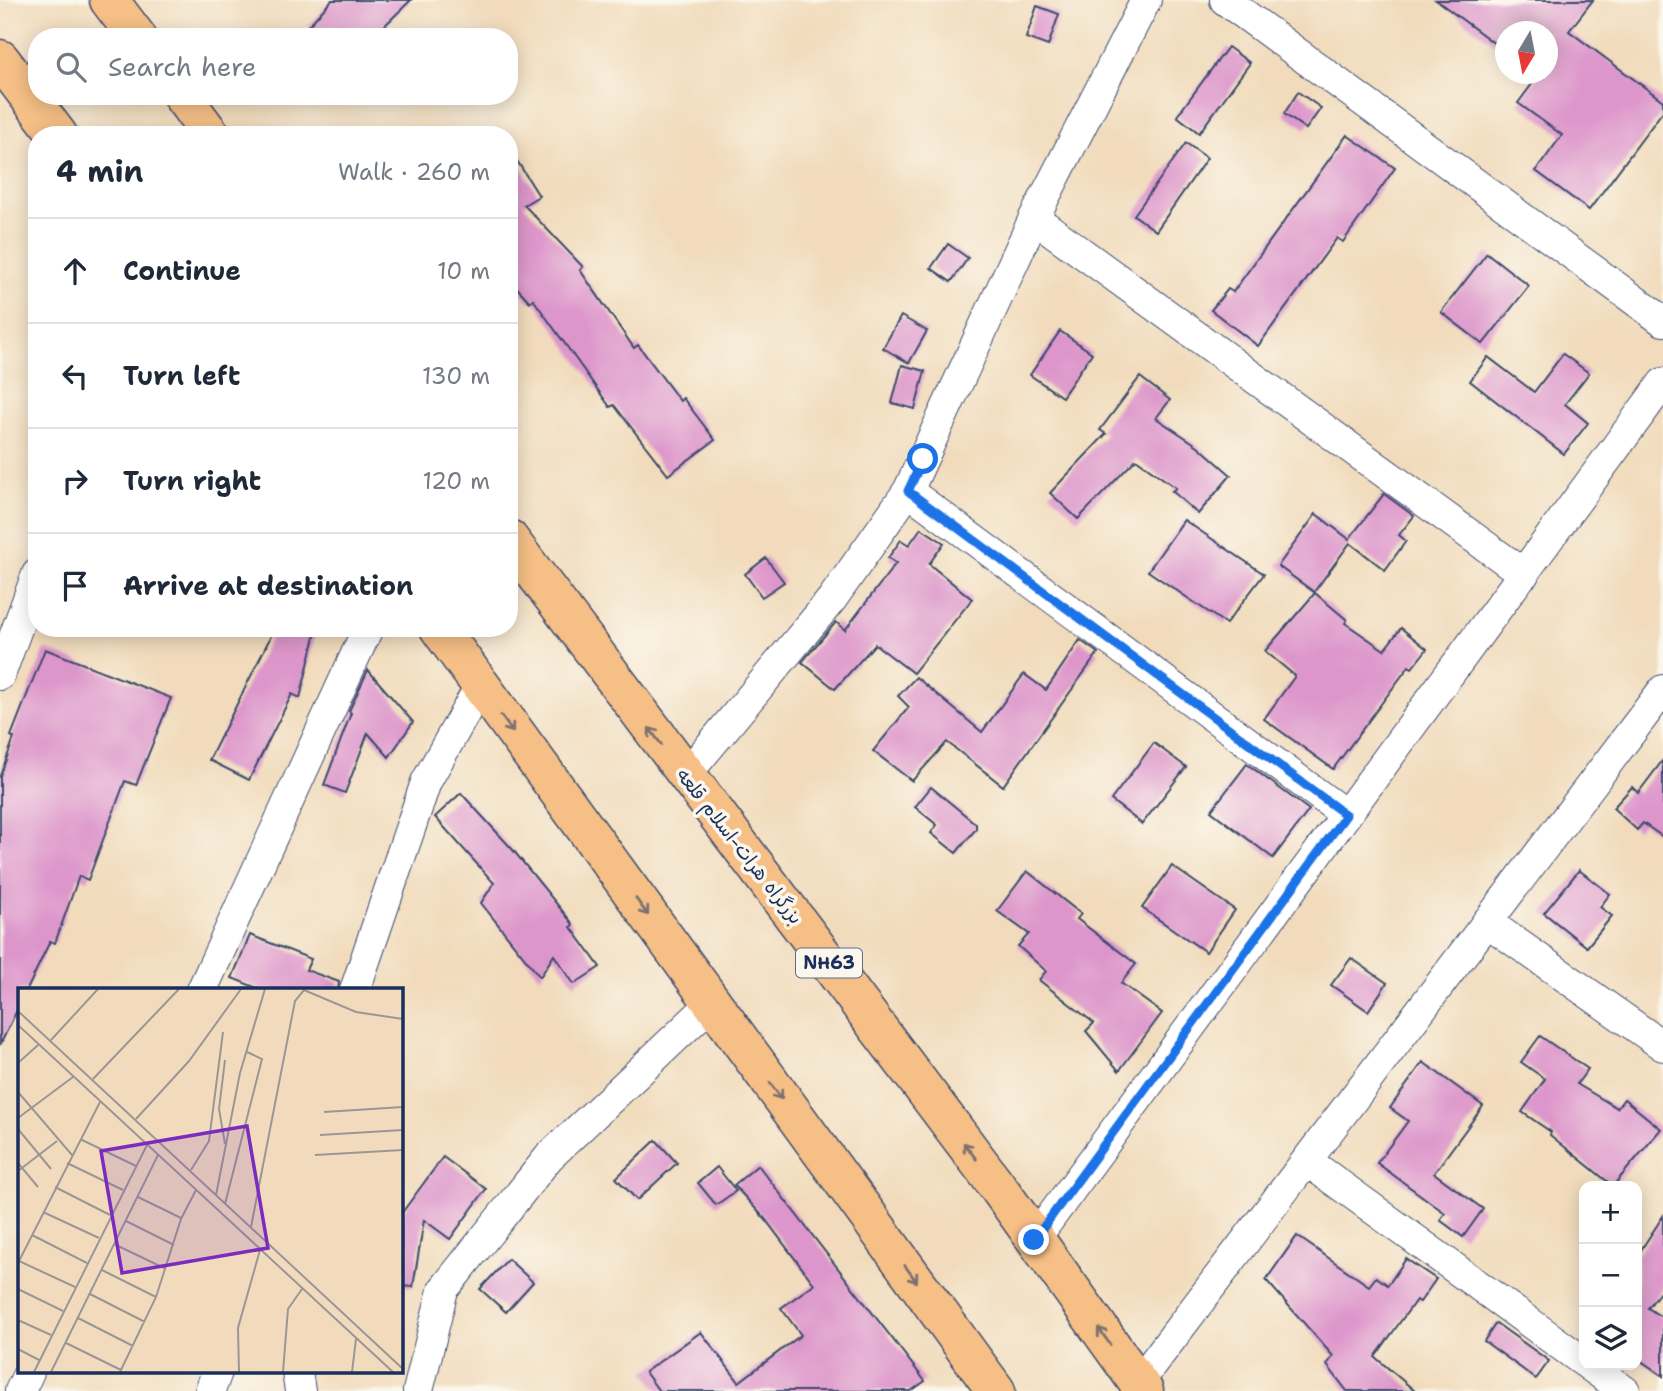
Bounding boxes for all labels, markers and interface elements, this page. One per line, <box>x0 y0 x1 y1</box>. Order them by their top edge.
north arrow <box>1495 21 1558 84</box>
search box <box>28 28 518 105</box>
icon: search <box>52 48 90 86</box>
text: Search here <box>108 49 257 84</box>
text: 4 min <box>56 151 143 192</box>
text: Walk · 260 m <box>338 157 490 187</box>
icon: ahead <box>56 252 94 290</box>
text: Continue <box>123 253 241 288</box>
text: 10 m <box>437 256 490 286</box>
icon: left <box>56 357 94 395</box>
text: Turn left <box>123 358 240 393</box>
text: 130 m <box>422 361 490 391</box>
route start <box>907 443 938 474</box>
icon: right <box>56 462 94 500</box>
text: Turn right <box>123 463 261 498</box>
text: 120 m <box>422 466 490 496</box>
icon: arrive <box>56 567 94 605</box>
text: Arrive at destination <box>123 568 413 603</box>
one-way arrow <box>499 714 514 733</box>
one-way arrow <box>648 727 663 746</box>
street label: بزرگراه هرات-اسلام قلعه <box>669 763 808 931</box>
one-way arrow <box>634 897 649 916</box>
road number: NH63 <box>796 948 862 978</box>
inset map <box>18 988 402 1374</box>
one-way arrow <box>768 1081 783 1100</box>
one-way arrow <box>963 1143 978 1161</box>
map controls <box>1579 1181 1642 1370</box>
button: + <box>1579 1181 1642 1244</box>
route end <box>1018 1224 1049 1255</box>
button: − <box>1579 1244 1642 1307</box>
one-way arrow <box>903 1264 918 1283</box>
button: layers <box>1579 1307 1642 1370</box>
one-way arrow <box>1096 1327 1111 1346</box>

